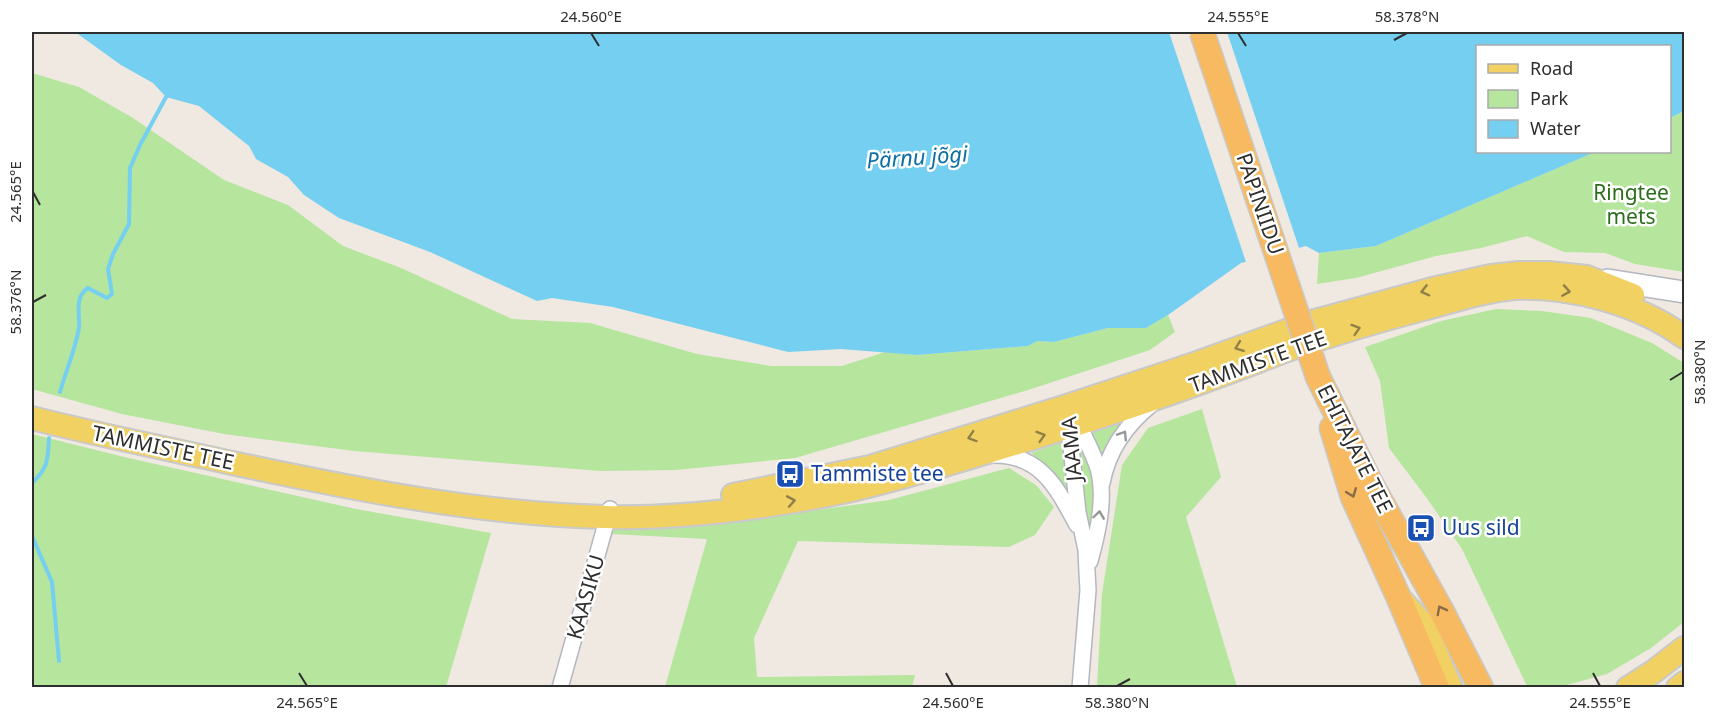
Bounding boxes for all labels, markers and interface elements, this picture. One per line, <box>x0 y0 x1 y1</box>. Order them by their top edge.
text: 24.560°E <box>560 6 622 26</box>
text: 24.555°E <box>1207 6 1269 26</box>
text: 58.378°N <box>1375 6 1439 26</box>
legend <box>1476 45 1671 153</box>
text: Road <box>1530 56 1573 80</box>
text: Park <box>1530 86 1568 110</box>
text: Water <box>1530 116 1581 140</box>
water label: Pärnu jõgi <box>865 137 969 175</box>
street label: PAPINIIDU <box>1230 149 1291 258</box>
text: 24.565°E <box>5 161 25 223</box>
park label: Ringtee mets <box>1593 178 1669 230</box>
text: 58.376°N <box>5 270 25 334</box>
one-way arrow <box>1420 283 1430 296</box>
one-way arrow <box>1562 285 1571 297</box>
street label: TAMMISTE TEE <box>1185 323 1330 399</box>
one-way arrow <box>1350 324 1361 336</box>
one-way arrow <box>1234 340 1245 353</box>
text: 58.380°N <box>1689 340 1709 404</box>
street label: EHITAJATE TEE <box>1312 380 1400 518</box>
street label: JAAMA <box>1054 415 1088 485</box>
street label: TAMMISTE TEE <box>90 418 237 476</box>
one-way arrow <box>967 430 978 442</box>
one-way arrow <box>1035 431 1046 443</box>
one-way arrow <box>1115 431 1126 442</box>
bus stop icon: Tammiste tee <box>774 458 806 490</box>
place label: Tammiste tee <box>811 459 944 487</box>
one-way arrow <box>1345 487 1358 498</box>
one-way arrow <box>786 495 796 508</box>
one-way arrow <box>1092 510 1105 519</box>
bus stop icon: Uus sild <box>1405 512 1437 544</box>
place label: Uus sild <box>1442 513 1520 541</box>
street label: KAASIKU <box>560 551 610 642</box>
one-way arrow <box>1437 606 1448 616</box>
text: 24.565°E <box>276 692 338 712</box>
text: 24.560°E <box>922 692 984 712</box>
text: 58.380°N <box>1085 692 1149 712</box>
text: 24.555°E <box>1569 692 1631 712</box>

